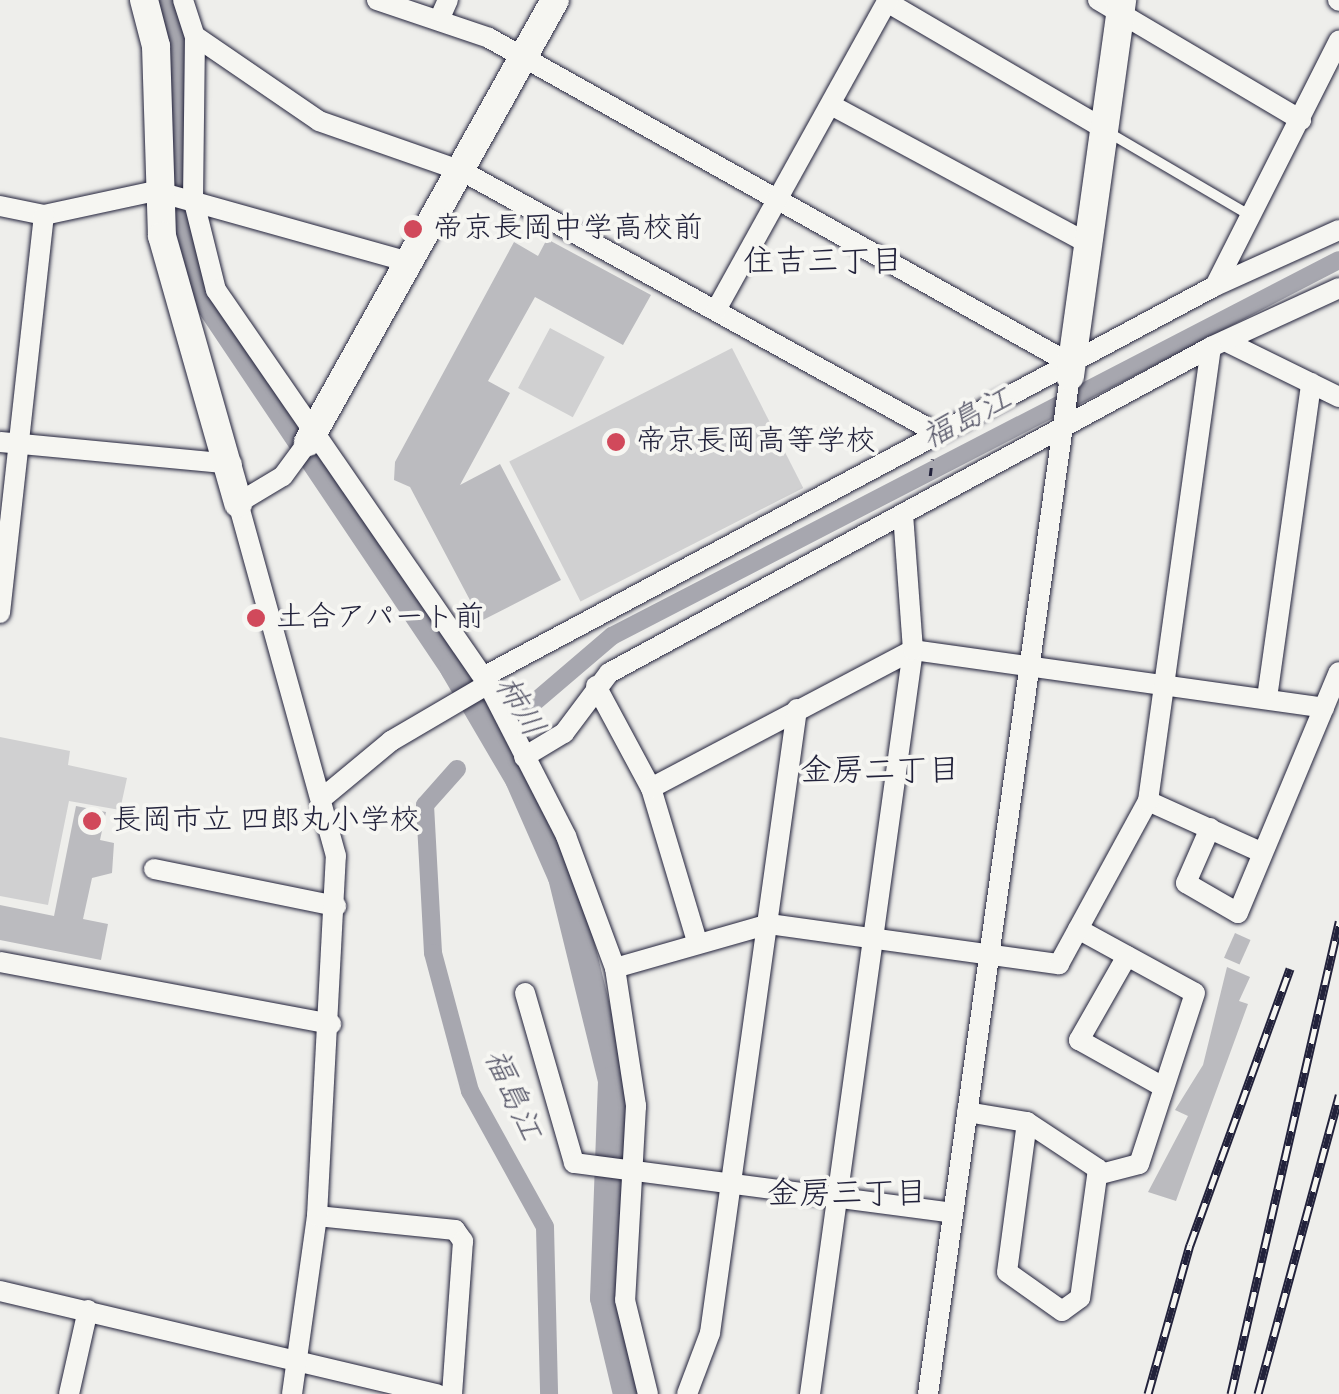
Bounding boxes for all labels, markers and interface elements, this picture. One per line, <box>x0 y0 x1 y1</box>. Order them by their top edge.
place label: 帝京長岡中学高校前 <box>433 211 703 247</box>
marker: 帝京長岡中学高校前 <box>402 218 424 240</box>
district label: 住吉三丁目 <box>743 243 903 281</box>
water label: 福島江 <box>916 380 1018 458</box>
place label: 帝京長岡高等学校 <box>636 424 876 460</box>
marker: 帝京長岡高等学校 <box>605 431 627 453</box>
place label: 土合アパート前 <box>276 600 486 636</box>
marker: 土合アパート前 <box>245 607 267 629</box>
water label: 柿川 <box>486 670 552 744</box>
district label: 金房二丁目 <box>800 752 960 790</box>
place label: 長岡市立 四郎丸小学校 <box>112 803 420 839</box>
marker: 長岡市立 四郎丸小学校 <box>81 810 103 832</box>
water label: 福島江 <box>475 1043 549 1147</box>
district label: 金房三丁目 <box>767 1175 927 1213</box>

